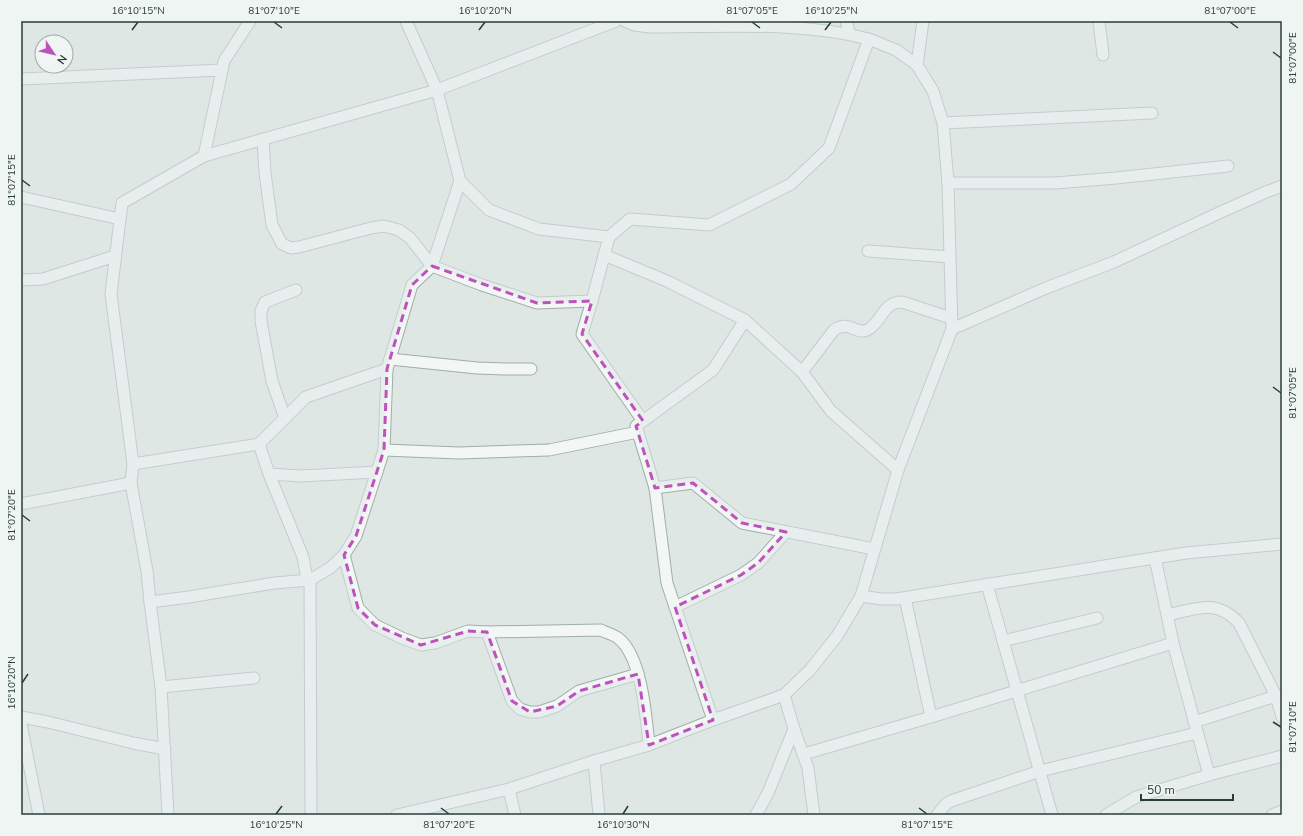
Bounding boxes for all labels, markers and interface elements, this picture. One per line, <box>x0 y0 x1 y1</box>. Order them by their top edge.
text: 16°10'15"N <box>111 4 165 18</box>
text: 81°07'10"E <box>248 4 300 18</box>
text: 16°10'20"N <box>458 4 512 18</box>
text: 81°07'05"E <box>726 4 778 18</box>
text: 16°10'25"N <box>804 4 858 18</box>
text: 81°07'00"E <box>1204 4 1256 18</box>
text: 81°07'00"E <box>1286 32 1300 84</box>
north arrow <box>34 34 74 74</box>
text: N <box>53 52 70 67</box>
text: 81°07'15"E <box>5 154 19 206</box>
text: 81°07'05"E <box>1286 367 1300 419</box>
text: 81°07'20"E <box>5 489 19 541</box>
text: 16°10'20"N <box>5 656 19 710</box>
text: 81°07'10"E <box>1286 701 1300 753</box>
scale bar <box>1141 776 1233 802</box>
text: 50 m <box>1147 782 1175 798</box>
text: 16°10'25"N <box>249 818 303 832</box>
text: 81°07'20"E <box>423 818 475 832</box>
text: 16°10'30"N <box>596 818 650 832</box>
text: 81°07'15"E <box>901 818 953 832</box>

